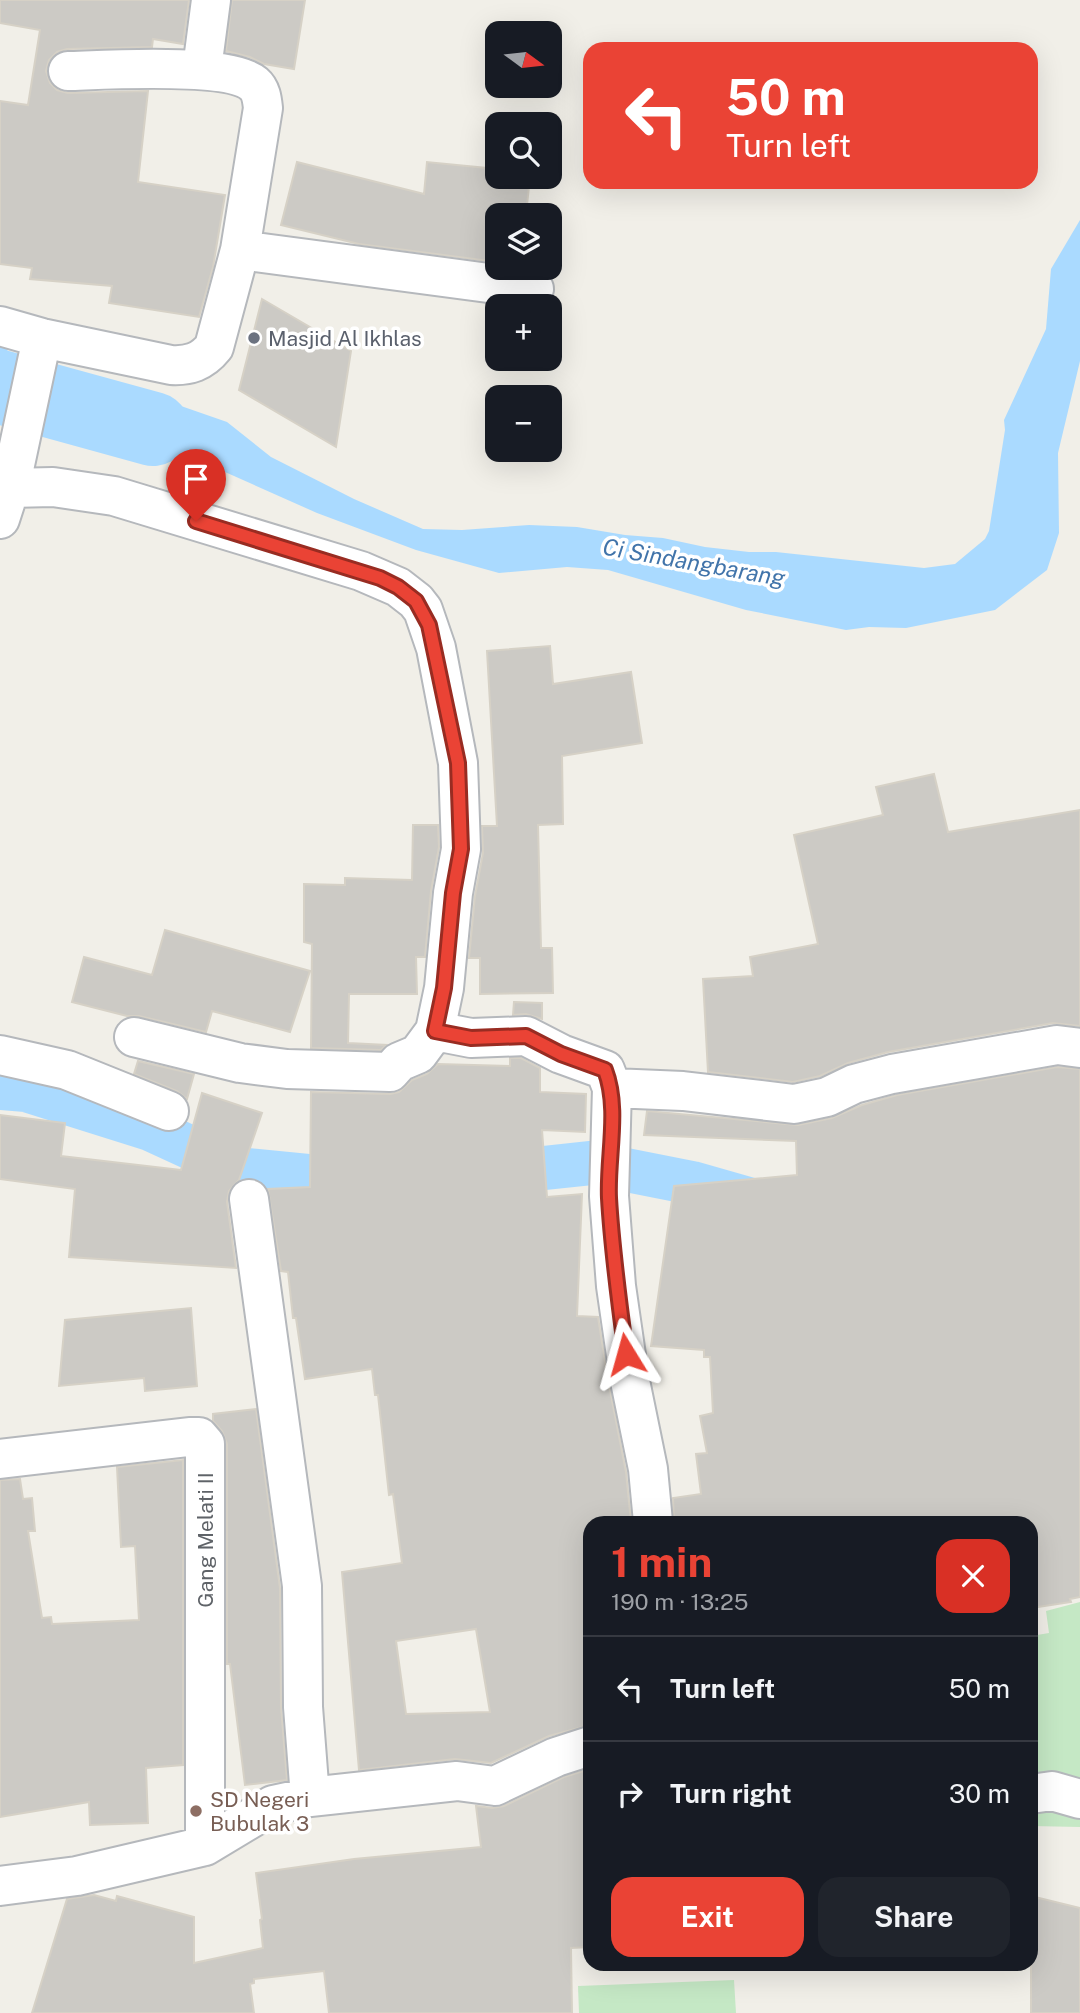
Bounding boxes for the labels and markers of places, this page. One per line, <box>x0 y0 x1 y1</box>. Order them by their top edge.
place label: Masjid Al Ikhlas <box>268 326 422 351</box>
marker: Masjid Al Ikhlas <box>246 330 262 346</box>
pin <box>166 449 226 521</box>
place label: SD Negeri Bubulak 3 <box>210 1787 309 1836</box>
marker: SD Negeri Bubulak 3 <box>188 1803 204 1819</box>

